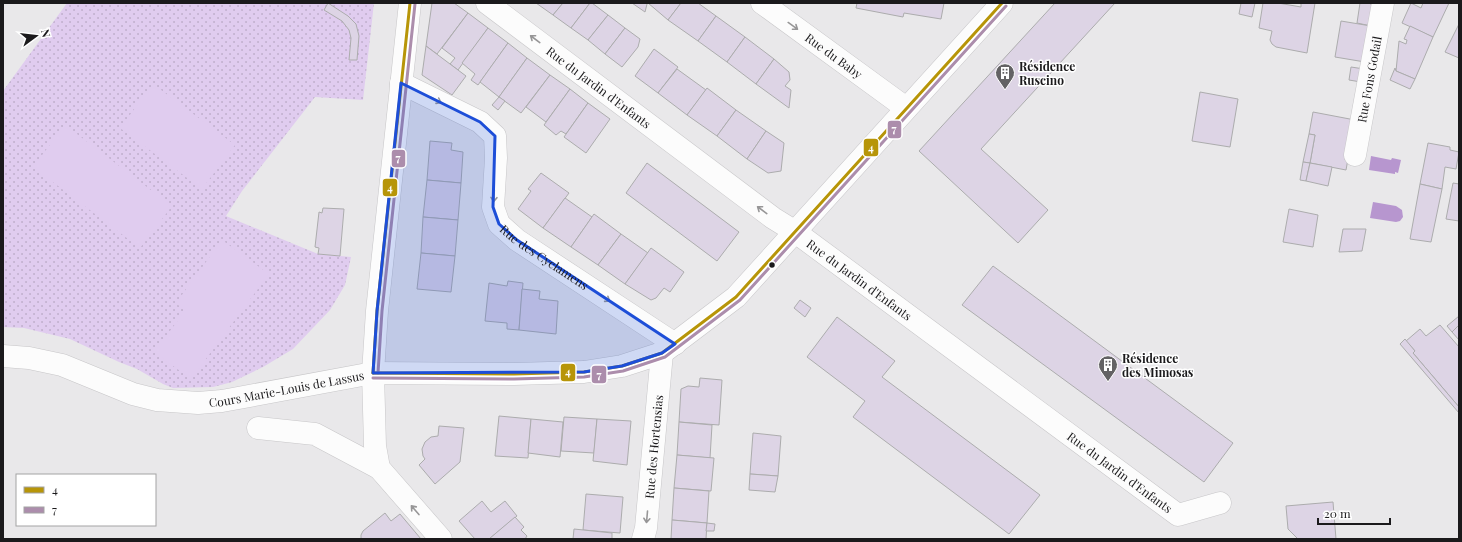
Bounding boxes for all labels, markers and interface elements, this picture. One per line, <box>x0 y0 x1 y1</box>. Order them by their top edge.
north arrow <box>16 16 56 56</box>
one-way arrow <box>788 22 799 30</box>
text: N <box>38 28 54 39</box>
street label: Rue du Baby <box>802 29 866 82</box>
street label: Rue Fons Godail <box>1353 34 1385 124</box>
one-way arrow <box>529 35 540 43</box>
street label: Rue du Jardin d'Enfants <box>543 43 654 132</box>
place label: Résidence Ruscino <box>1019 58 1075 88</box>
building icon: Résidence Ruscino <box>994 62 1016 90</box>
one-way arrow <box>430 97 442 104</box>
line badge: 7 <box>887 120 902 139</box>
text: 7 <box>891 121 897 136</box>
line badge: 4 <box>863 138 879 157</box>
text: 4 <box>868 140 874 155</box>
line badge: 7 <box>391 149 406 168</box>
text: 7 <box>395 150 401 165</box>
line badge: 4 <box>382 178 398 197</box>
text: 4 <box>387 180 393 195</box>
one-way arrow <box>490 189 498 202</box>
one-way arrow <box>757 205 768 214</box>
street label: Rue des Cyclamens <box>497 221 592 293</box>
street label: Rue du Jardin d'Enfants <box>804 235 915 324</box>
unlabelled marker <box>767 260 777 270</box>
one-way arrow <box>599 294 610 302</box>
place label: Résidence des Mimosas <box>1122 350 1194 380</box>
building icon: Résidence des Mimosas <box>1097 354 1119 382</box>
line badge: 4 <box>560 363 576 382</box>
text: 4 <box>565 364 571 379</box>
line badge: 7 <box>591 365 607 384</box>
street label: Cours Marie-Louis de Lassus <box>208 367 365 410</box>
text: 7 <box>596 367 602 382</box>
street label: Rue des Hortensias <box>641 394 666 499</box>
street label: Rue du Jardin d'Enfants <box>1064 428 1176 516</box>
legend <box>16 474 156 526</box>
text: 4 <box>52 481 58 497</box>
scale bar <box>1318 500 1390 526</box>
text: 7 <box>52 501 57 517</box>
one-way arrow <box>411 504 420 515</box>
text: 20 m <box>1324 505 1351 521</box>
one-way arrow <box>644 511 651 524</box>

